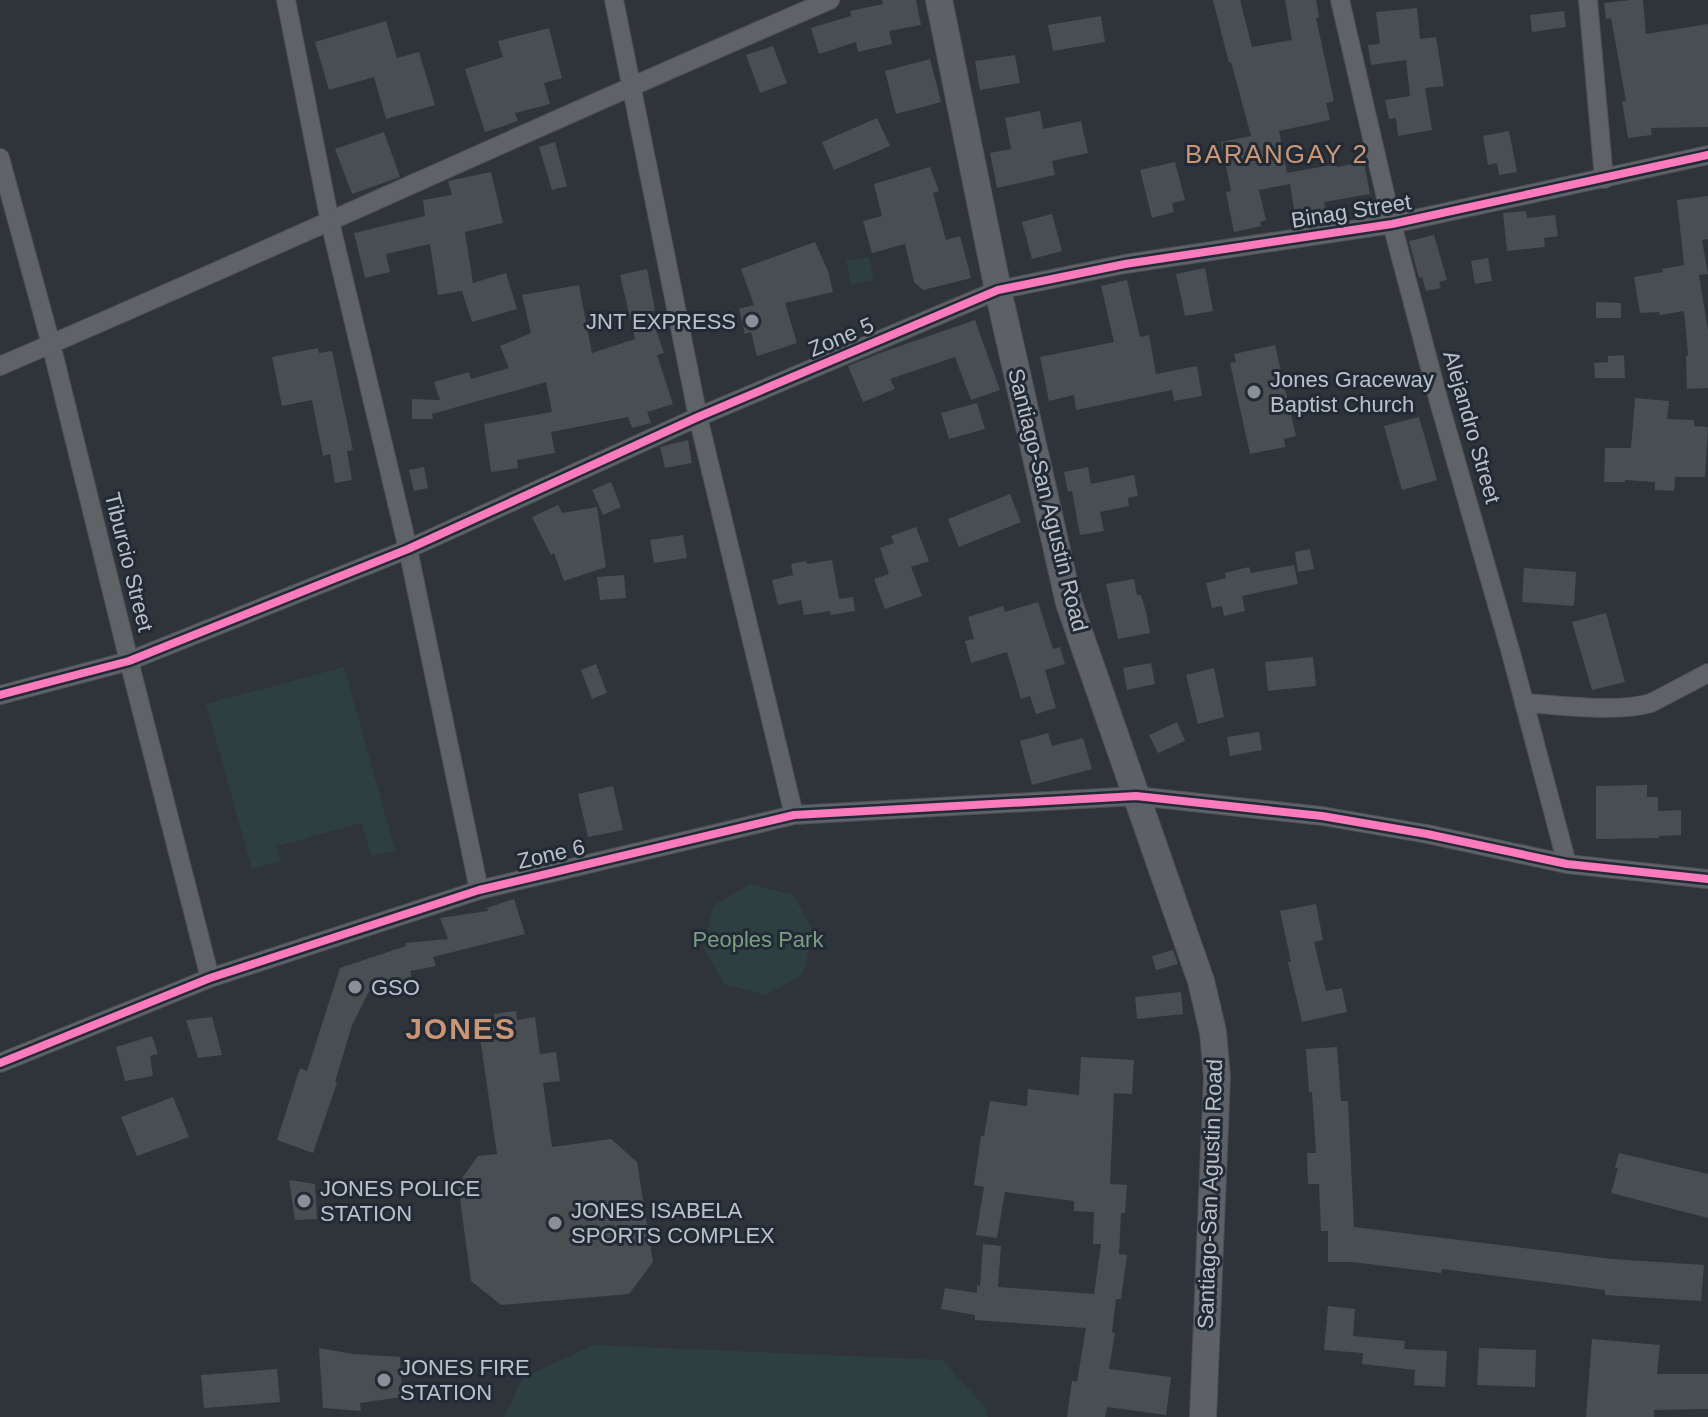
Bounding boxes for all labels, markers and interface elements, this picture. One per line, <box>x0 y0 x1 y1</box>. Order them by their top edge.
district label: BARANGAY 2 <box>1185 139 1369 169</box>
street label: Binag Street <box>1289 189 1413 233</box>
place label: JNT EXPRESS <box>586 309 736 334</box>
marker: JNT EXPRESS <box>743 312 761 330</box>
street label: Zone 5 <box>805 312 877 362</box>
street label: Alejandro Street <box>1438 348 1506 506</box>
street label: Santiago-San Agustin Road <box>1003 366 1093 634</box>
place label: Jones Graceway Baptist Church <box>1270 367 1434 417</box>
marker: Jones Graceway Baptist Church <box>1245 383 1263 401</box>
street label: Tiburcio Street <box>100 490 158 634</box>
street label: Zone 6 <box>515 834 587 874</box>
park label: Peoples Park <box>693 927 824 952</box>
place label: GSO <box>371 975 420 1000</box>
marker: GSO <box>346 978 364 996</box>
district label: JONES <box>405 1012 517 1045</box>
street label: Santiago-San Agustin Road <box>1193 1058 1227 1330</box>
place label: JONES POLICE STATION <box>320 1176 480 1226</box>
marker: JONES POLICE STATION <box>295 1192 313 1210</box>
place label: JONES ISABELA SPORTS COMPLEX <box>571 1198 775 1248</box>
marker: JONES ISABELA SPORTS COMPLEX <box>546 1214 564 1232</box>
place label: JONES FIRE STATION <box>400 1355 530 1405</box>
marker: JONES FIRE STATION <box>375 1371 393 1389</box>

